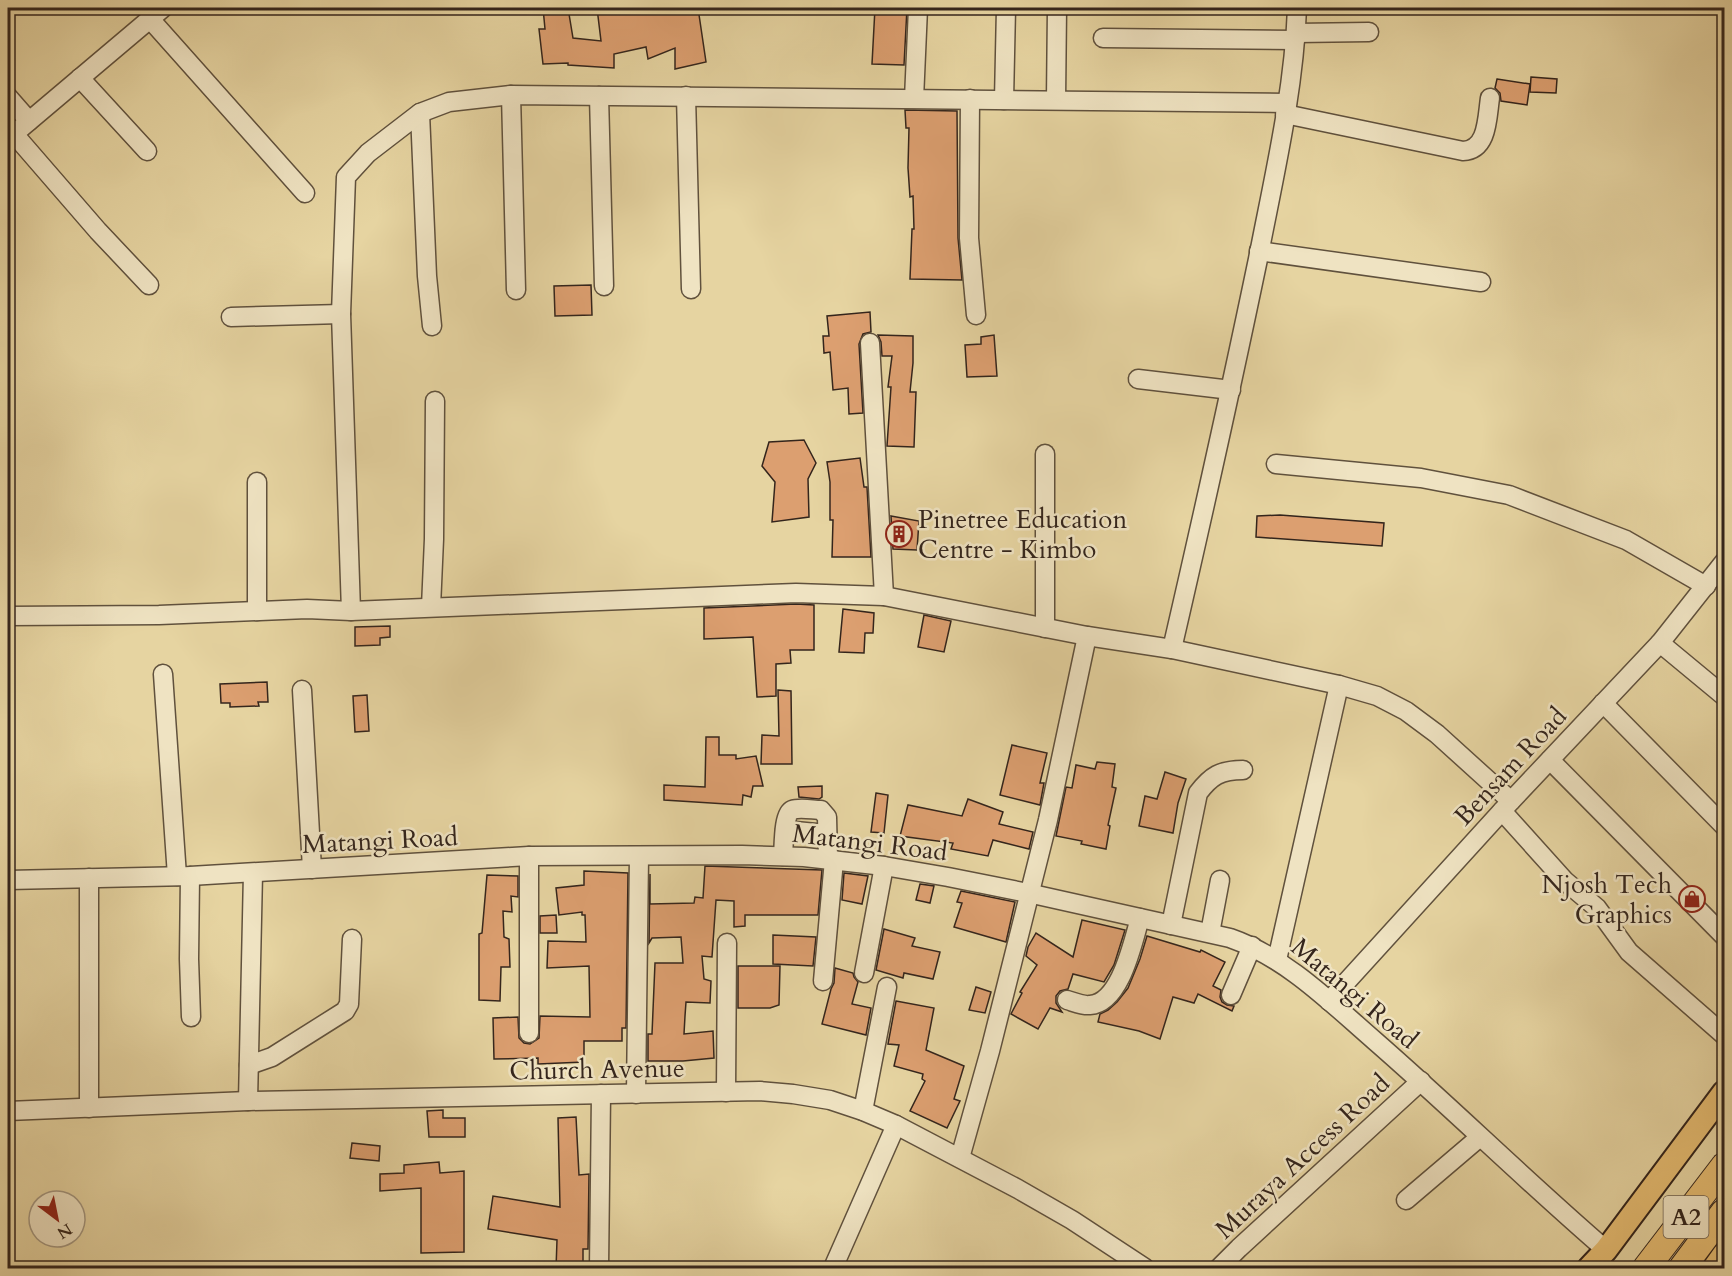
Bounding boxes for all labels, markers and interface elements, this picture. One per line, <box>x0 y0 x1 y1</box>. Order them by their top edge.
place label: Pinetree Education Centre - Kimbo <box>918 502 1127 567</box>
building icon: Pinetree Education Centre - Kimbo <box>884 519 914 549</box>
street label: Bensam Road <box>1446 699 1575 833</box>
street label: Matangi Road <box>790 816 950 869</box>
street label: Matangi Road <box>301 819 459 862</box>
place label: Njosh Tech Graphics <box>1541 867 1672 932</box>
shop icon: Njosh Tech Graphics <box>1677 884 1707 914</box>
street label: Matangi Road <box>1284 930 1426 1057</box>
street label: Church Avenue <box>509 1050 685 1089</box>
street label: Muraya Access Road <box>1207 1066 1397 1247</box>
north arrow <box>27 1189 87 1249</box>
road number: A2 <box>1664 1196 1708 1238</box>
text: N <box>53 1218 76 1244</box>

